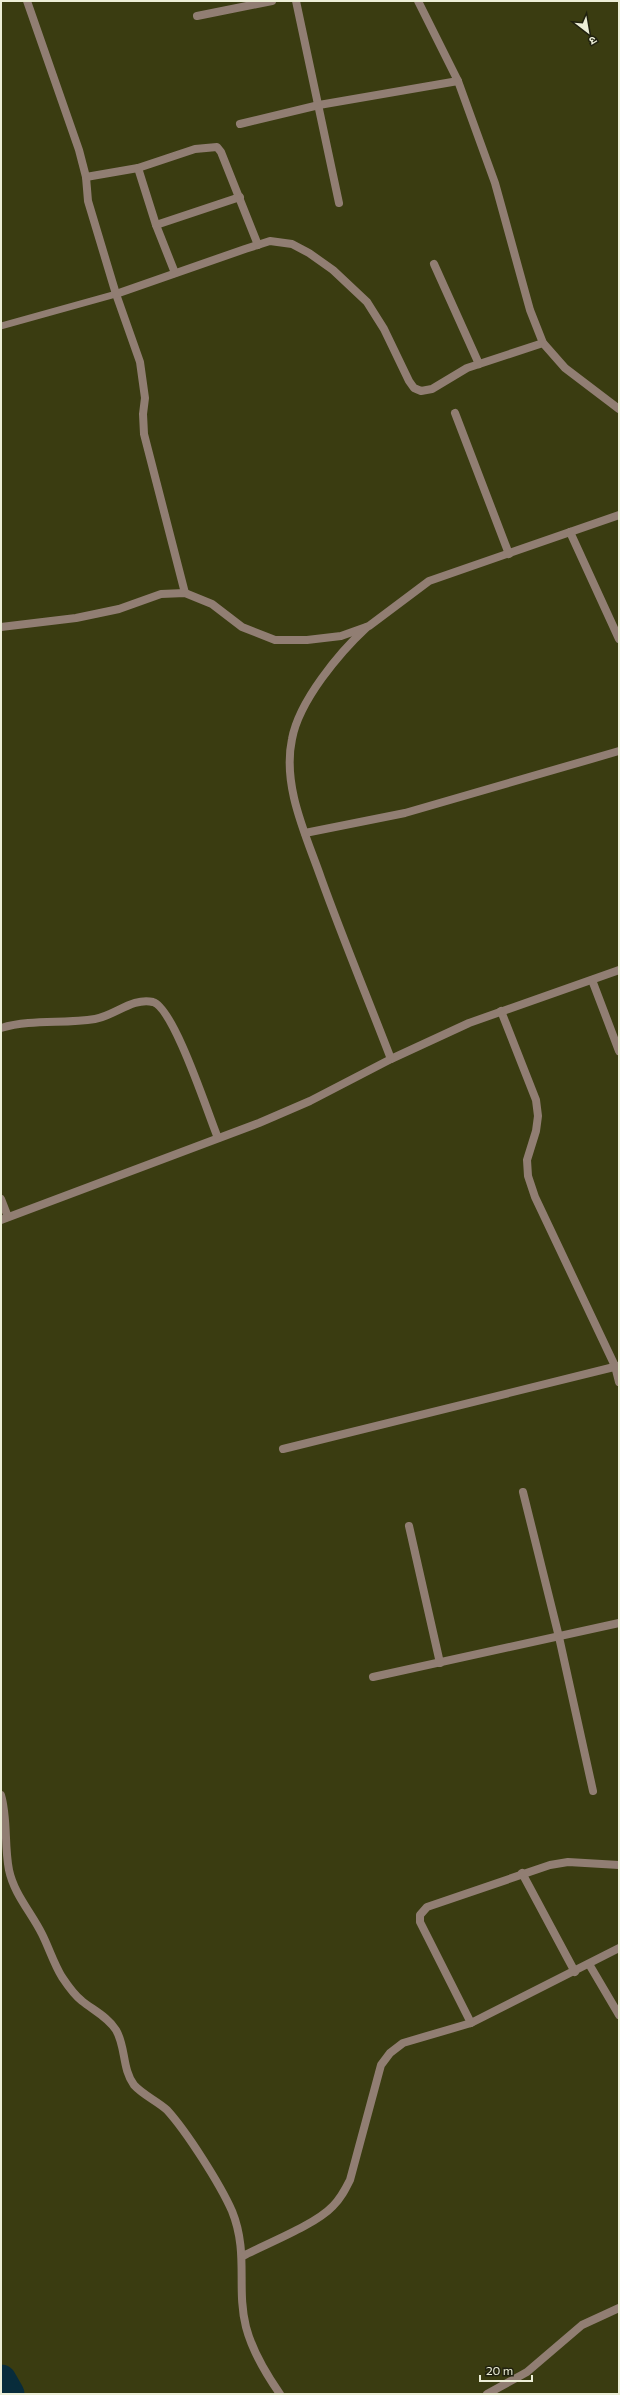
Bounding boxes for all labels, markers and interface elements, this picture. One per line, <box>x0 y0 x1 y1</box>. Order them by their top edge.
north arrow <box>568 12 608 52</box>
text: उ <box>587 34 600 49</box>
scale bar <box>480 2357 532 2383</box>
text: 20 m <box>486 2363 513 2377</box>

